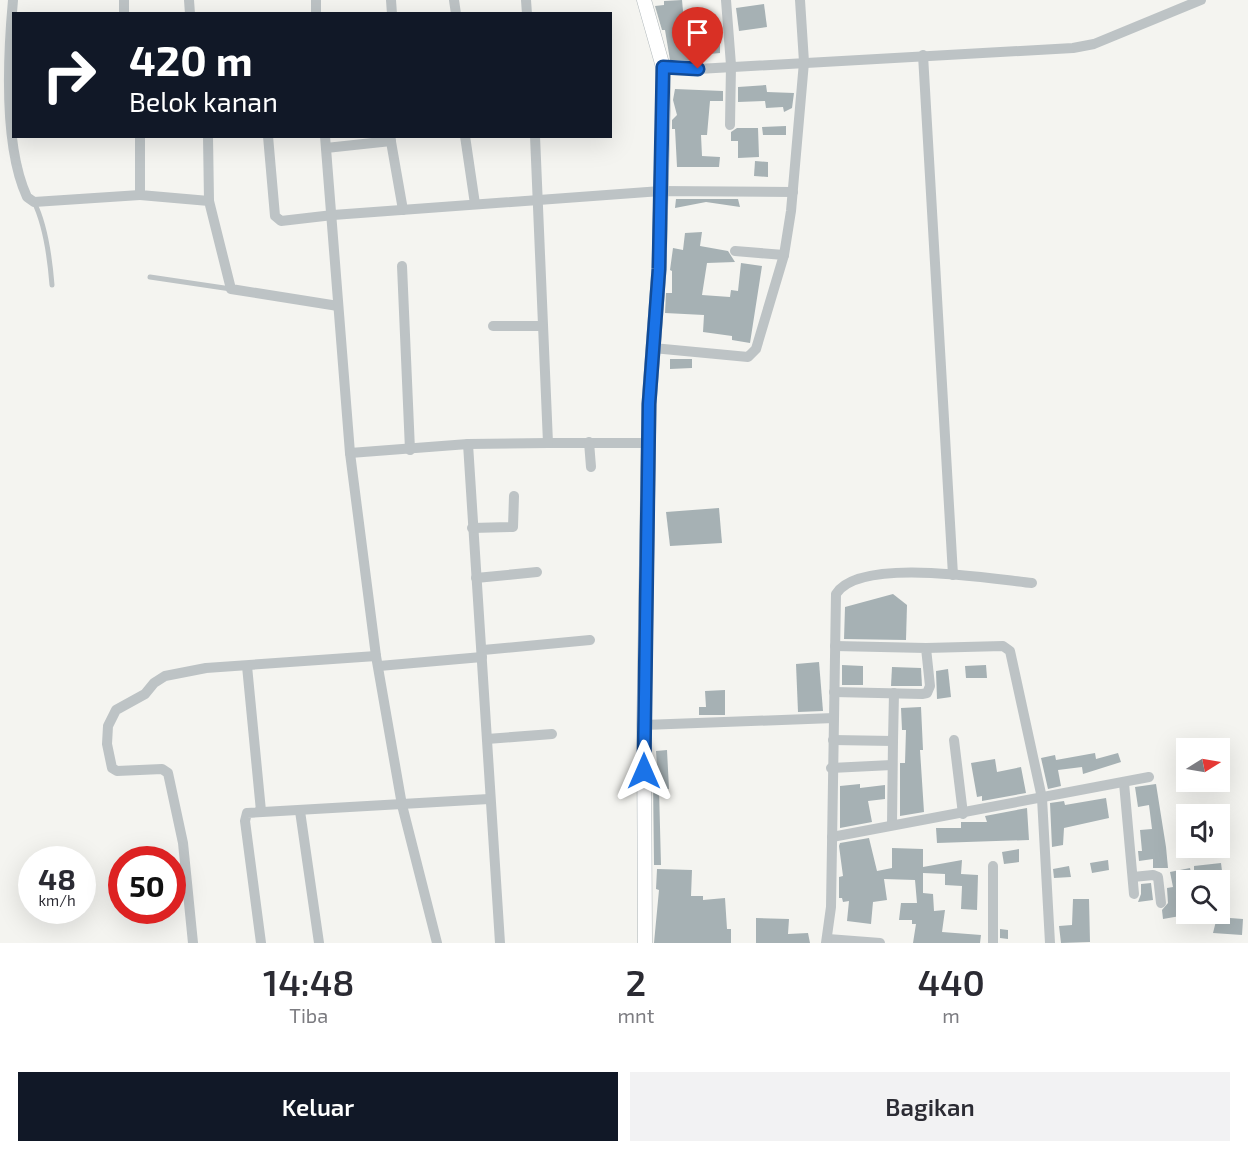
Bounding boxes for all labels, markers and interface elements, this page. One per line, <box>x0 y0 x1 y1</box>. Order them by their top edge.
pin <box>672 7 723 69</box>
icon: arrive <box>681 16 714 49</box>
text: 420 m <box>129 34 253 84</box>
icon: right <box>30 36 108 114</box>
text: Belok kanan <box>129 85 278 117</box>
north arrow <box>1176 738 1230 792</box>
map controls <box>1176 738 1230 924</box>
position arrow <box>612 739 676 803</box>
button: sound <box>1176 804 1230 858</box>
speed limit sign: 50 <box>108 846 186 924</box>
text: 48 <box>38 860 76 896</box>
button: search <box>1176 870 1230 924</box>
text: km/h <box>38 891 76 909</box>
text: 14:48 <box>263 960 354 1003</box>
text: 2 <box>626 960 646 1003</box>
text: 440 <box>917 960 985 1003</box>
text: Tiba <box>289 1003 328 1027</box>
text: mnt <box>618 1003 654 1027</box>
text: m <box>942 1003 960 1027</box>
button: Keluar <box>18 1072 618 1141</box>
button: Bagikan <box>630 1072 1230 1141</box>

